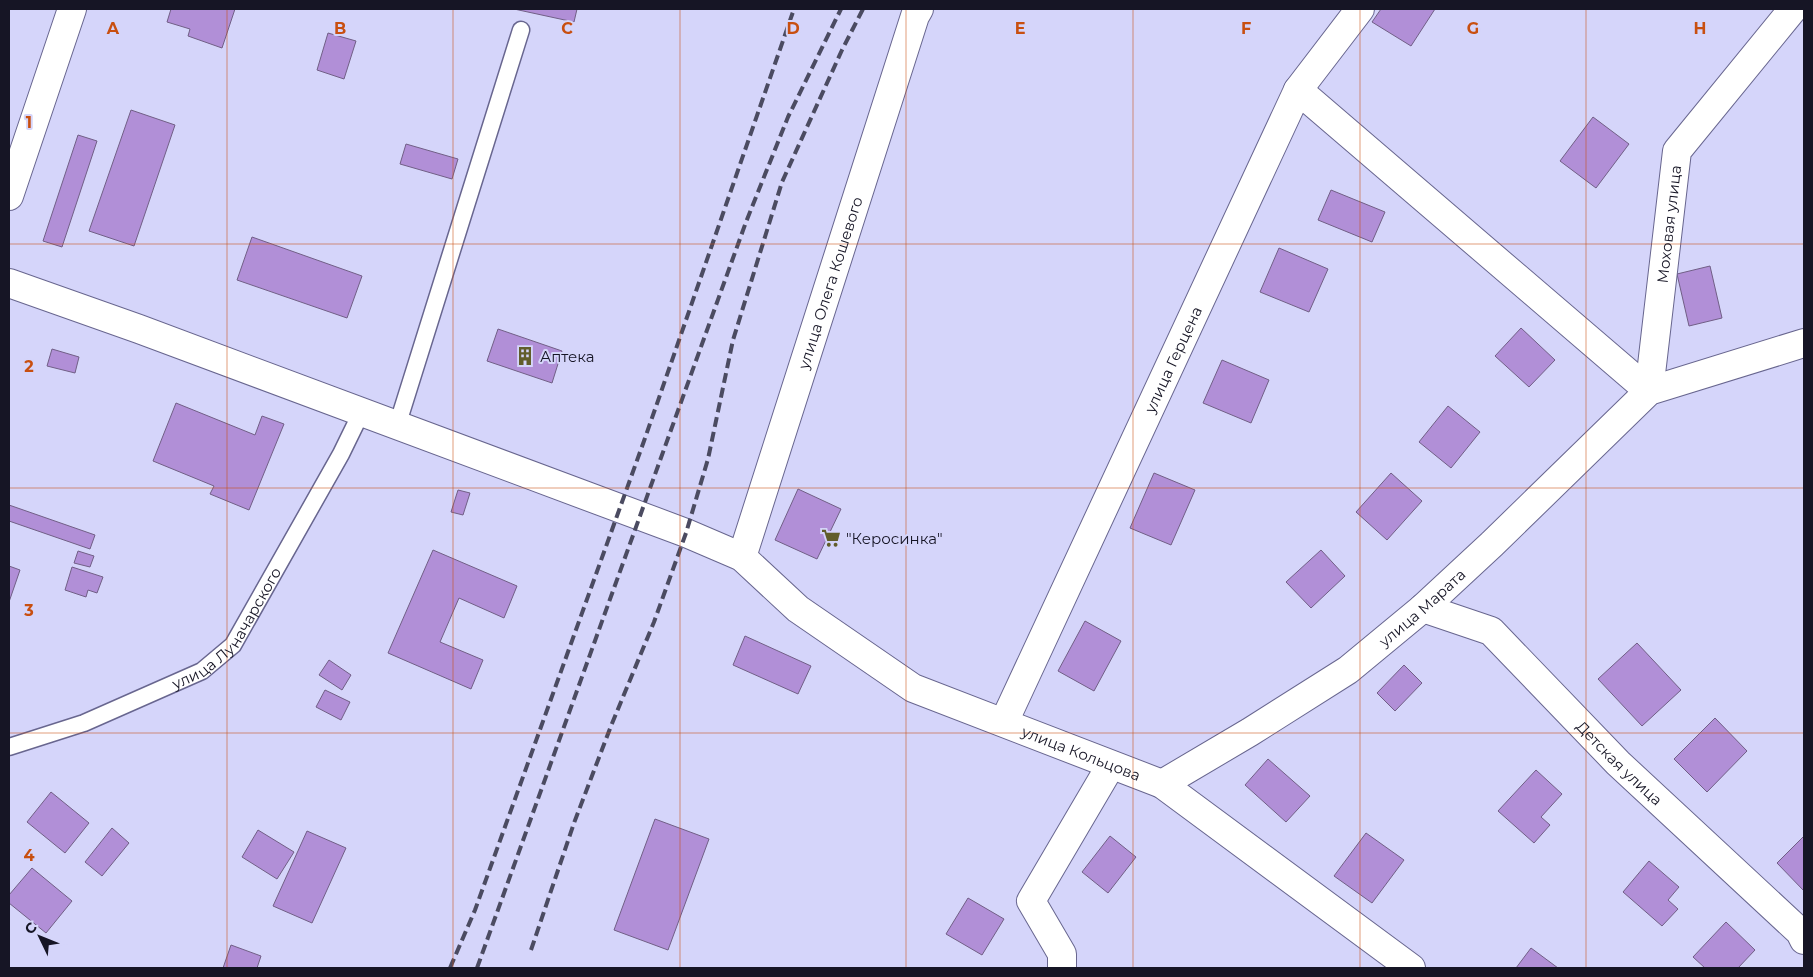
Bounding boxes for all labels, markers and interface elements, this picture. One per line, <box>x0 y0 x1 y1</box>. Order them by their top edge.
text: A <box>106 19 120 38</box>
text: B <box>334 19 346 38</box>
text: C <box>561 19 573 38</box>
text: D <box>786 19 800 38</box>
text: E <box>1015 19 1025 38</box>
text: F <box>1241 19 1251 38</box>
text: G <box>1467 19 1479 38</box>
text: H <box>1694 19 1706 38</box>
text: 1 <box>26 113 32 132</box>
street label: Моховая улица <box>1652 164 1685 284</box>
street label: улица Олега Кошевого <box>793 194 866 372</box>
street label: улица Герцена <box>1139 303 1206 417</box>
building icon: Аптека <box>514 345 536 367</box>
place label: Аптека <box>540 347 595 366</box>
text: 2 <box>24 357 34 376</box>
supermarket icon: "Керосинка" <box>820 527 842 549</box>
place label: "Керосинка" <box>846 529 943 548</box>
street label: улица Луначарского <box>168 564 285 693</box>
street label: улица Марата <box>1374 564 1469 651</box>
text: 3 <box>23 601 34 620</box>
street label: Детская улица <box>1573 716 1667 809</box>
street label: улица Кольцова <box>1018 721 1144 784</box>
text: 4 <box>23 846 35 865</box>
north arrow <box>15 912 65 962</box>
text: С <box>20 918 41 938</box>

